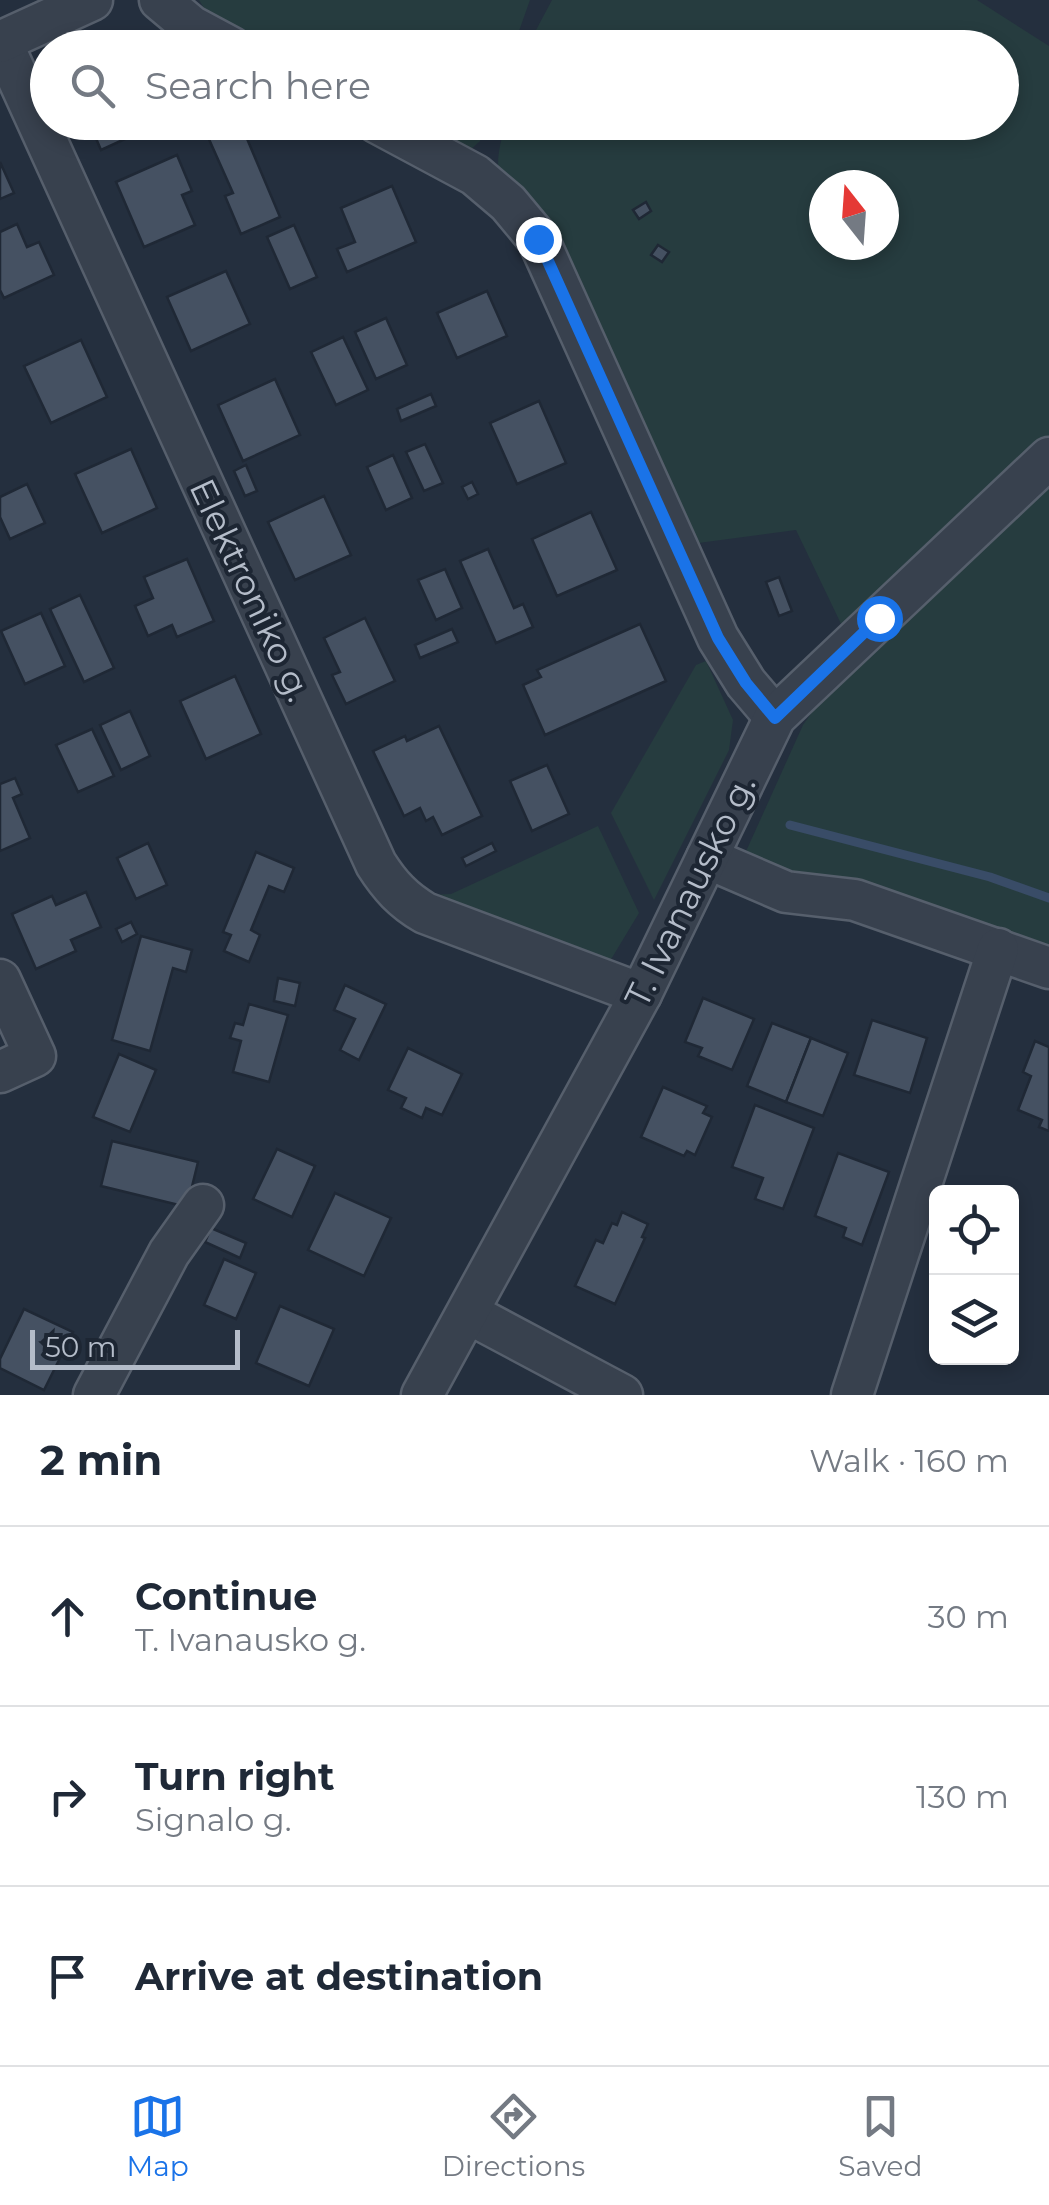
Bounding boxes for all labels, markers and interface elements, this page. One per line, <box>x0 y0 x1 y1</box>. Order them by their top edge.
search box <box>30 30 1019 140</box>
icon: search <box>65 58 120 113</box>
text: Search here <box>145 62 371 109</box>
north arrow <box>809 170 899 260</box>
route end <box>516 217 562 263</box>
street label: Elektroniko g. <box>181 472 321 708</box>
route start <box>857 596 903 642</box>
street label: T. Ivanausko g. <box>615 768 765 1014</box>
map controls <box>929 1185 1019 1365</box>
button: locate <box>929 1185 1019 1275</box>
button: layers <box>929 1275 1019 1365</box>
scale bar <box>30 1325 240 1370</box>
text: 50 m <box>45 1330 116 1364</box>
text: 2 min <box>40 1434 162 1486</box>
text: Walk · 160 m <box>809 1441 1009 1480</box>
text: Continue <box>135 1573 317 1620</box>
icon: ahead <box>40 1589 95 1644</box>
text: 30 m <box>927 1597 1009 1636</box>
text: T. Ivanausko g. <box>135 1620 366 1659</box>
text: Turn right <box>135 1753 334 1800</box>
icon: right <box>40 1769 95 1824</box>
text: 130 m <box>916 1777 1009 1816</box>
text: Signalo g. <box>135 1800 291 1839</box>
icon: arrive <box>40 1949 95 2004</box>
text: Arrive at destination <box>135 1953 543 2000</box>
tab: Map <box>127 2089 189 2183</box>
tab: Directions <box>442 2089 585 2183</box>
tab: Saved <box>838 2089 922 2183</box>

